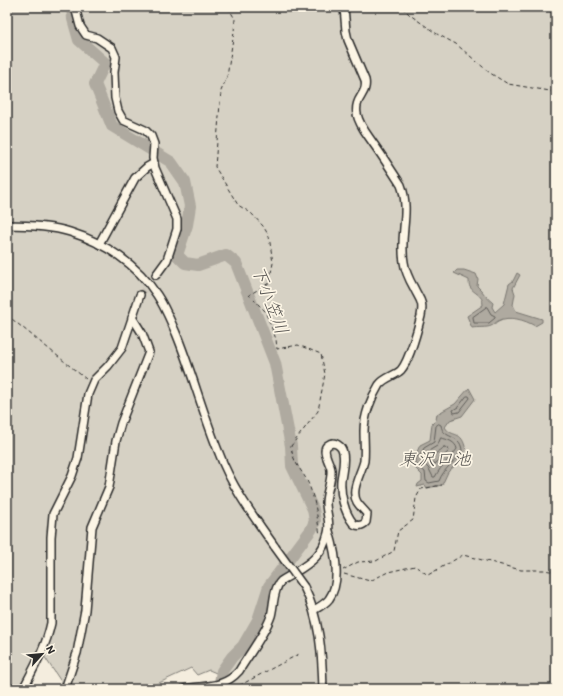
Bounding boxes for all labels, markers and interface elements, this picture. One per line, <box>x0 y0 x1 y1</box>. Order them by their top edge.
water label: 下小笠川 <box>247 262 293 338</box>
water label: 東沢口池 <box>399 448 472 470</box>
north arrow <box>22 634 62 674</box>
text: N <box>43 643 58 656</box>

